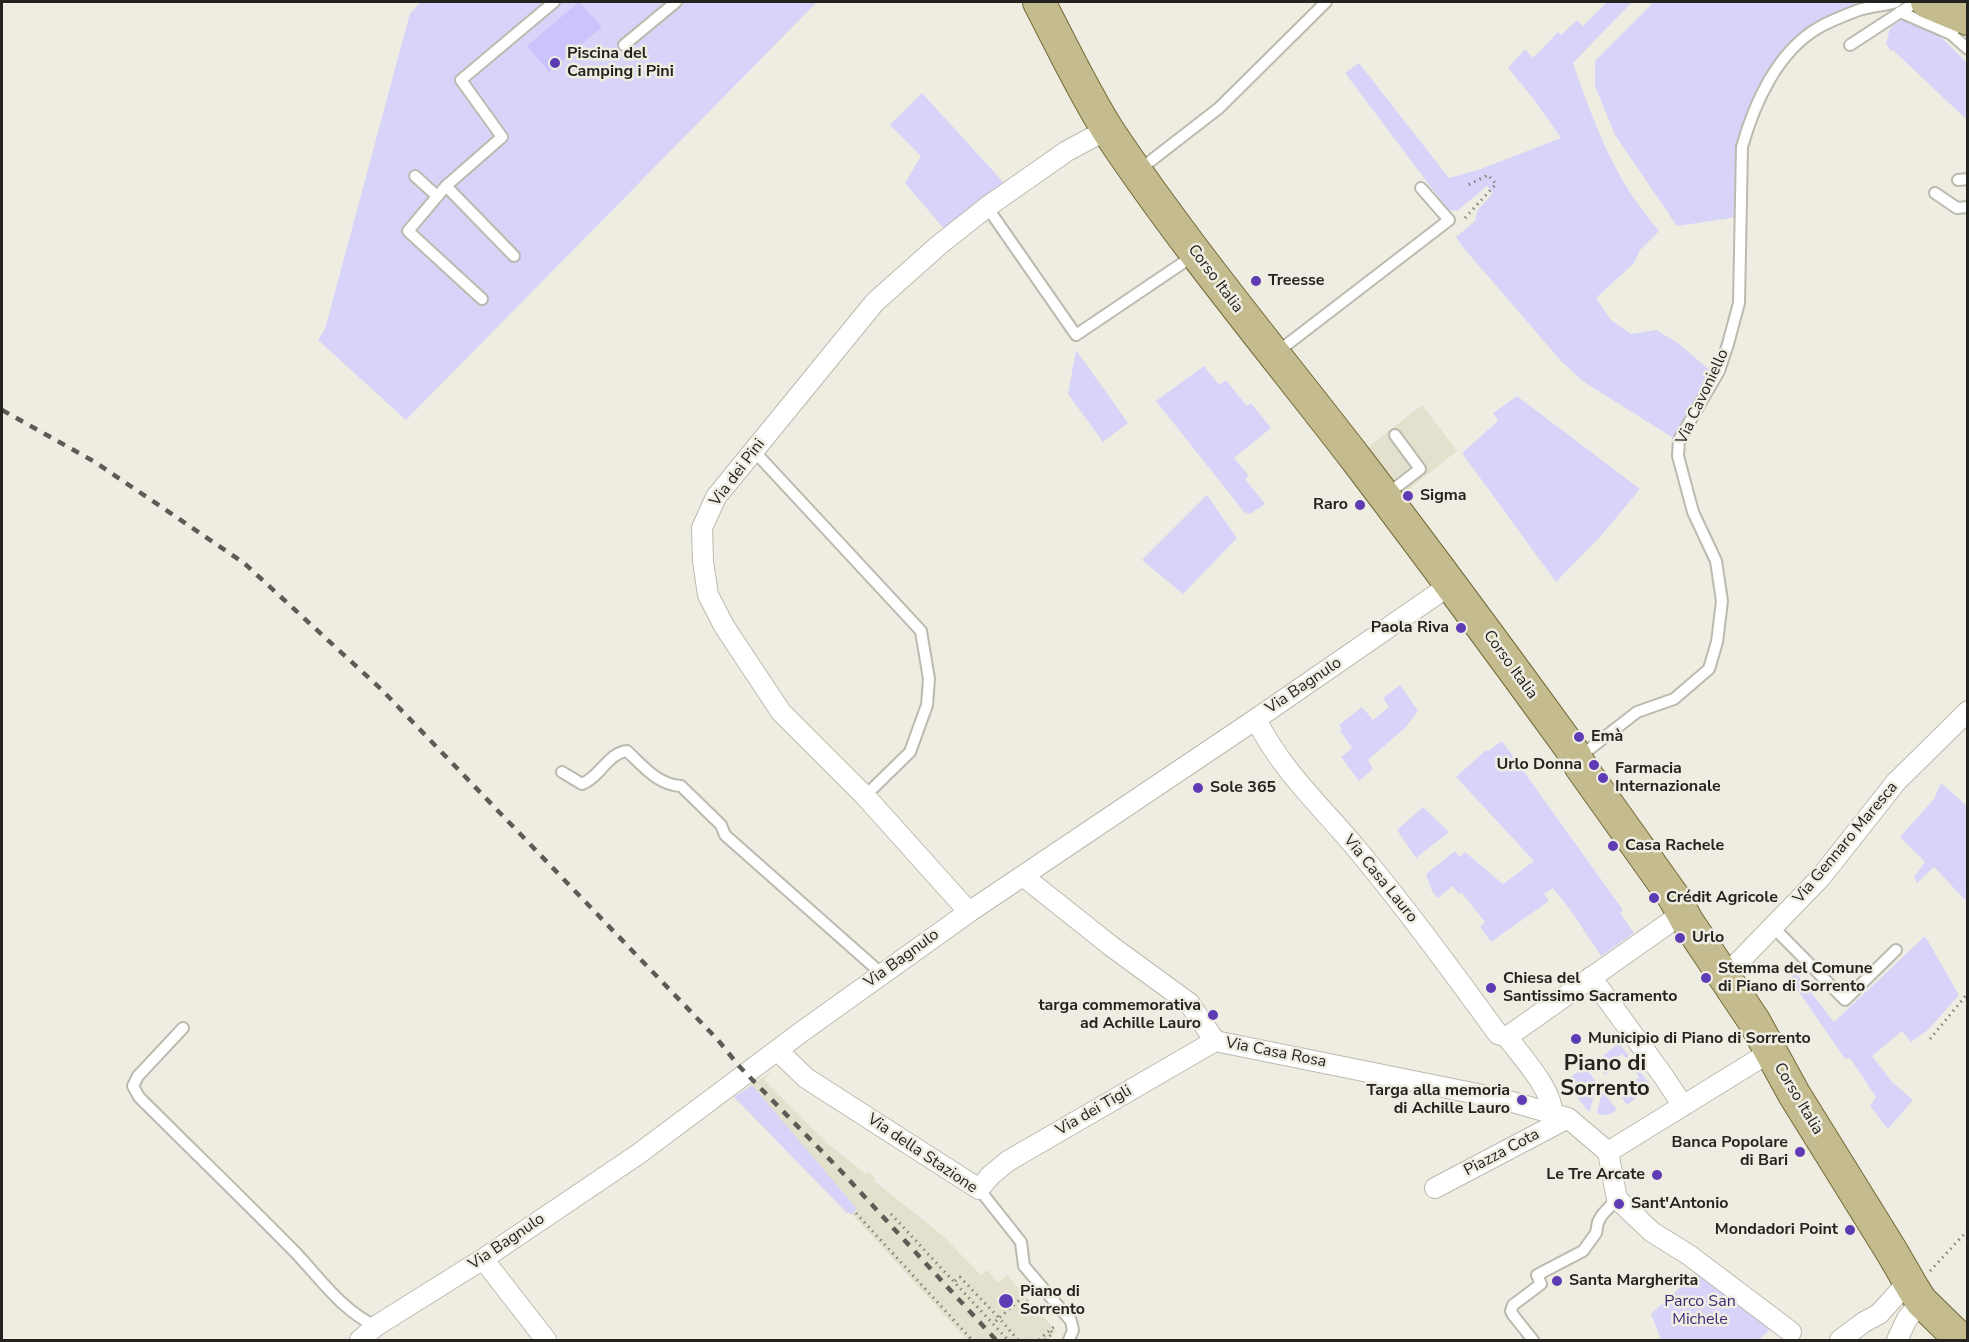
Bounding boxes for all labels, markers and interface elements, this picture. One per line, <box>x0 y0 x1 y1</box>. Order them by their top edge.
place label: Piscina del Camping i Pini <box>567 44 674 82</box>
marker: Piscina del Camping i Pini <box>548 56 562 70</box>
street label: Corso Italia <box>1183 241 1247 317</box>
place label: Treesse <box>1268 271 1324 291</box>
marker: Treesse <box>1249 274 1263 288</box>
street label: Via Cavoniello <box>1673 346 1733 448</box>
street label: Via dei Pini <box>706 435 770 511</box>
place label: Sigma <box>1420 486 1467 506</box>
marker: Sigma <box>1401 489 1415 503</box>
place label: Raro <box>1313 495 1348 515</box>
marker: Raro <box>1353 498 1367 512</box>
place label: Paola Riva <box>1371 618 1449 638</box>
marker: Paola Riva <box>1454 621 1468 635</box>
street label: Corso Italia <box>1479 627 1541 703</box>
street label: Via Bagnulo <box>1262 654 1346 718</box>
place label: Emà <box>1591 727 1623 747</box>
marker: Emà <box>1572 730 1586 744</box>
place label: Urlo Donna <box>1496 755 1582 775</box>
marker: Urlo Donna <box>1587 758 1601 772</box>
place label: Farmacia Internazionale <box>1615 759 1721 797</box>
marker: Farmacia Internazionale <box>1596 771 1610 785</box>
place label: Sole 365 <box>1210 778 1276 798</box>
street label: Via Gennaro Maresca <box>1790 778 1902 908</box>
marker: Sole 365 <box>1191 781 1205 795</box>
street label: Via Casa Lauro <box>1339 831 1421 927</box>
place label: Casa Rachele <box>1625 836 1724 856</box>
marker: Casa Rachele <box>1606 839 1620 853</box>
place label: Crédit Agricole <box>1666 888 1778 908</box>
marker: Crédit Agricole <box>1647 891 1661 905</box>
street label: Via Bagnulo <box>861 925 943 993</box>
place label: Urlo <box>1692 928 1724 948</box>
marker: Urlo <box>1673 931 1687 945</box>
place label: Stemma del Comune di Piano di Sorrento <box>1718 959 1872 997</box>
place label: Chiesa del Santissimo Sacramento <box>1503 969 1677 1007</box>
marker: Stemma del Comune di Piano di Sorrento <box>1699 971 1713 985</box>
marker: Chiesa del Santissimo Sacramento <box>1484 981 1498 995</box>
place label: targa commemorativa ad Achille Lauro <box>1038 996 1201 1034</box>
marker: targa commemorativa ad Achille Lauro <box>1206 1008 1220 1022</box>
place label: Municipio di Piano di Sorrento <box>1588 1029 1811 1049</box>
marker: Municipio di Piano di Sorrento <box>1569 1032 1583 1046</box>
street label: Via Casa Rosa <box>1224 1034 1328 1072</box>
district label: Piano di Sorrento <box>1560 1052 1650 1104</box>
street label: Corso Italia <box>1769 1060 1827 1138</box>
place label: Targa alla memoria di Achille Lauro <box>1367 1081 1510 1119</box>
street label: Via dei Tigli <box>1053 1082 1135 1140</box>
marker: Targa alla memoria di Achille Lauro <box>1515 1093 1529 1107</box>
street label: Via della Stazione <box>863 1110 981 1198</box>
street label: Piazza Cota <box>1461 1125 1543 1181</box>
place label: Banca Popolare di Bari <box>1672 1133 1788 1171</box>
marker: Banca Popolare di Bari <box>1793 1145 1807 1159</box>
place label: Le Tre Arcate <box>1546 1165 1645 1185</box>
marker: Le Tre Arcate <box>1650 1168 1664 1182</box>
place label: Sant'Antonio <box>1631 1194 1728 1214</box>
marker: Sant'Antonio <box>1612 1197 1626 1211</box>
street label: Via Bagnulo <box>465 1210 549 1274</box>
place label: Mondadori Point <box>1715 1220 1838 1240</box>
marker: Mondadori Point <box>1843 1223 1857 1237</box>
place label: Santa Margherita <box>1569 1271 1698 1291</box>
marker: Santa Margherita <box>1550 1274 1564 1288</box>
place label: Piano di Sorrento <box>1020 1282 1085 1320</box>
marker: Piano di Sorrento <box>997 1292 1015 1310</box>
park label: Parco San Michele <box>1664 1292 1736 1330</box>

